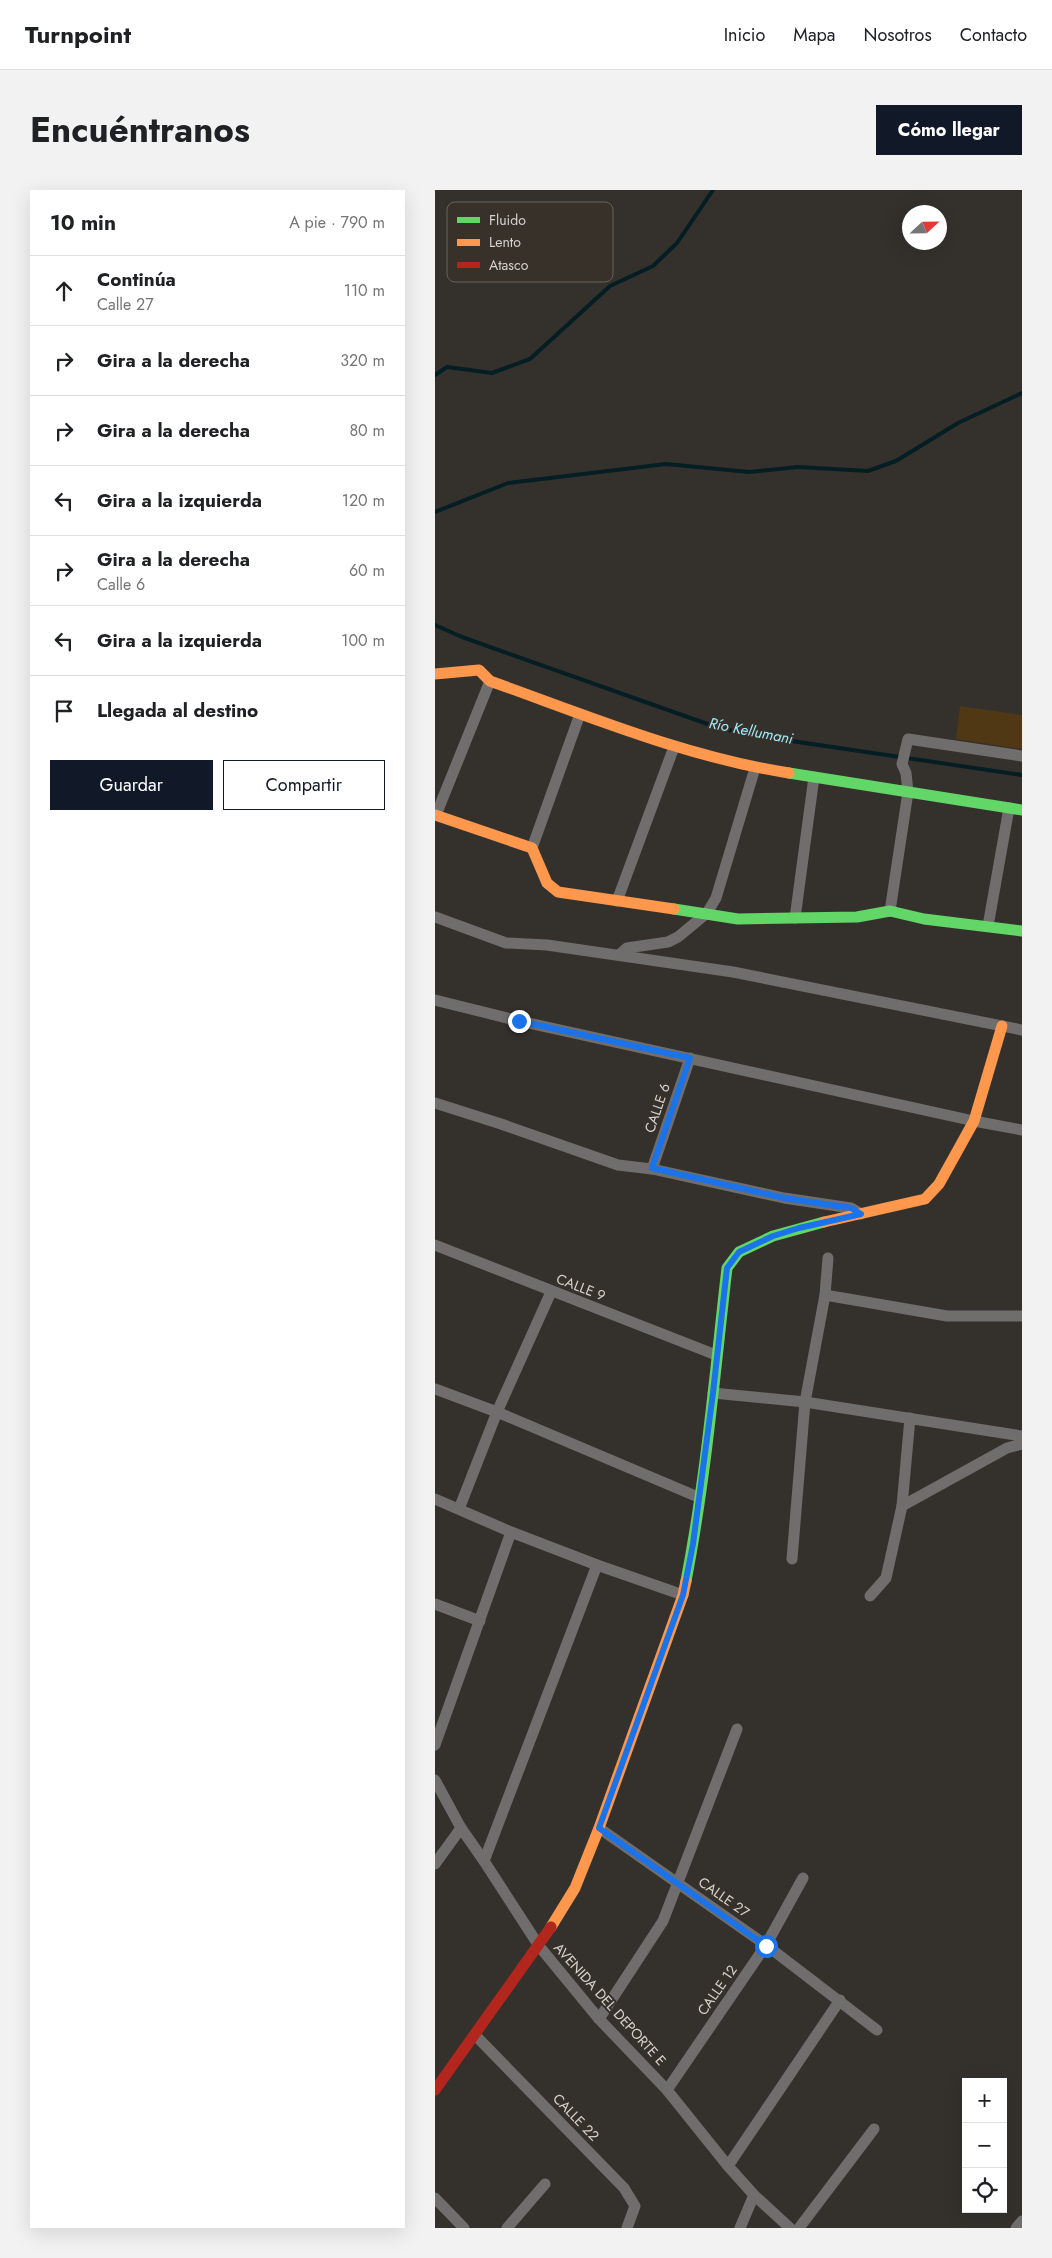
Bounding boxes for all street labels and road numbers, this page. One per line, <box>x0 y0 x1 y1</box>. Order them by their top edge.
street label: CALLE 6 <box>639 1081 675 1135</box>
street label: CALLE 9 <box>554 1268 608 1306</box>
street label: CALLE 27 <box>694 1872 754 1922</box>
street label: AVENIDA DEL DEPORTE E <box>549 1938 671 2070</box>
street label: CALLE 12 <box>692 1961 742 2019</box>
street label: CALLE 22 <box>548 2089 604 2145</box>

